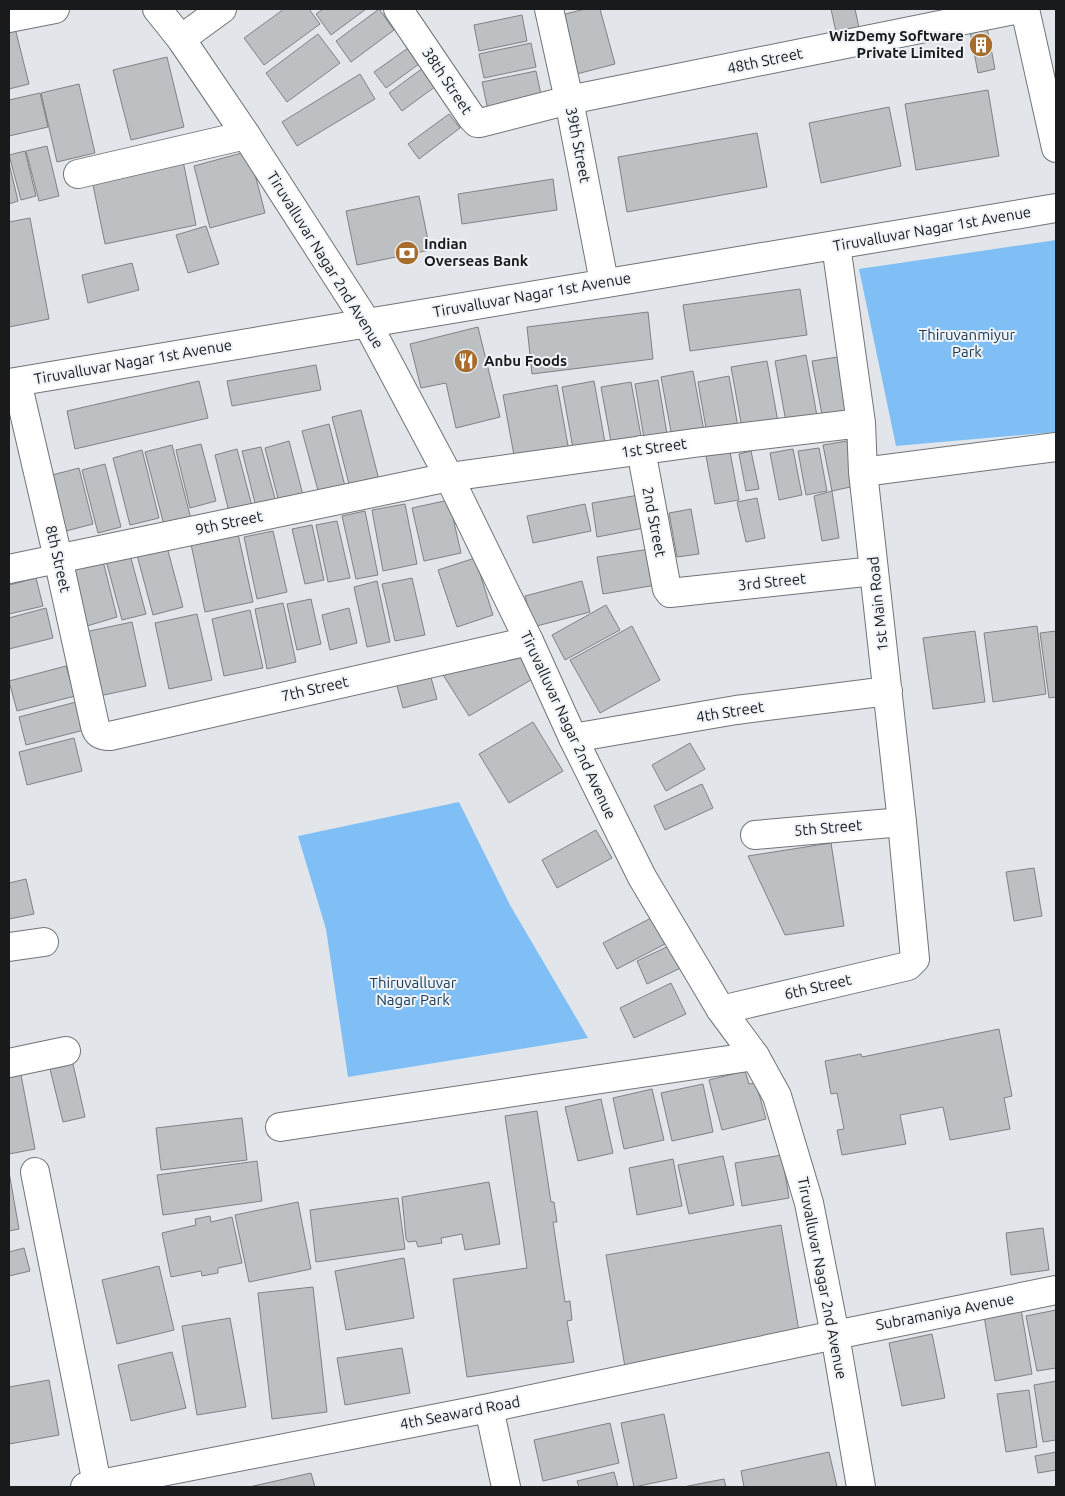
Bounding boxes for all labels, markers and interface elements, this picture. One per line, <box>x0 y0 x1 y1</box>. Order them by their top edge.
place label: WizDemy Software Private Limited <box>829 27 964 61</box>
building icon: WizDemy Software Private Limited <box>968 32 994 58</box>
street label: 38th Street <box>419 44 476 117</box>
street label: 48th Street <box>726 44 804 77</box>
street label: 39th Street <box>563 106 594 184</box>
street label: Tiruvalluvar Nagar 2nd Avenue <box>264 168 387 351</box>
street label: Tiruvalluvar Nagar 1st Avenue <box>832 203 1032 254</box>
place label: Indian Overseas Bank <box>424 235 529 269</box>
bank icon: Indian Overseas Bank <box>394 240 420 266</box>
street label: Tiruvalluvar Nagar 1st Avenue <box>432 269 632 320</box>
park label: Thiruvanmiyur Park <box>919 326 1016 360</box>
street label: Tiruvalluvar Nagar 1st Avenue <box>33 336 233 387</box>
restaurant icon: Anbu Foods <box>453 348 479 374</box>
place label: Anbu Foods <box>484 352 567 369</box>
street label: 1st Street <box>620 434 688 461</box>
street label: 2nd Street <box>639 485 670 559</box>
street label: 9th Street <box>194 507 264 538</box>
street label: 8th Street <box>43 524 74 594</box>
street label: 1st Main Road <box>864 556 891 652</box>
street label: 3rd Street <box>737 569 807 594</box>
street label: Tiruvalluvar Nagar 2nd Avenue <box>517 628 620 822</box>
street label: 7th Street <box>280 673 350 704</box>
street label: 4th Street <box>695 698 765 725</box>
street label: 5th Street <box>793 816 863 839</box>
street label: 6th Street <box>783 971 853 1002</box>
park label: Thiruvalluvar Nagar Park <box>370 974 457 1008</box>
street label: Tiruvalluvar Nagar 2nd Avenue <box>795 1175 850 1381</box>
street label: Subramaniya Avenue <box>874 1290 1015 1333</box>
street label: 4th Seaward Road <box>398 1393 521 1432</box>

